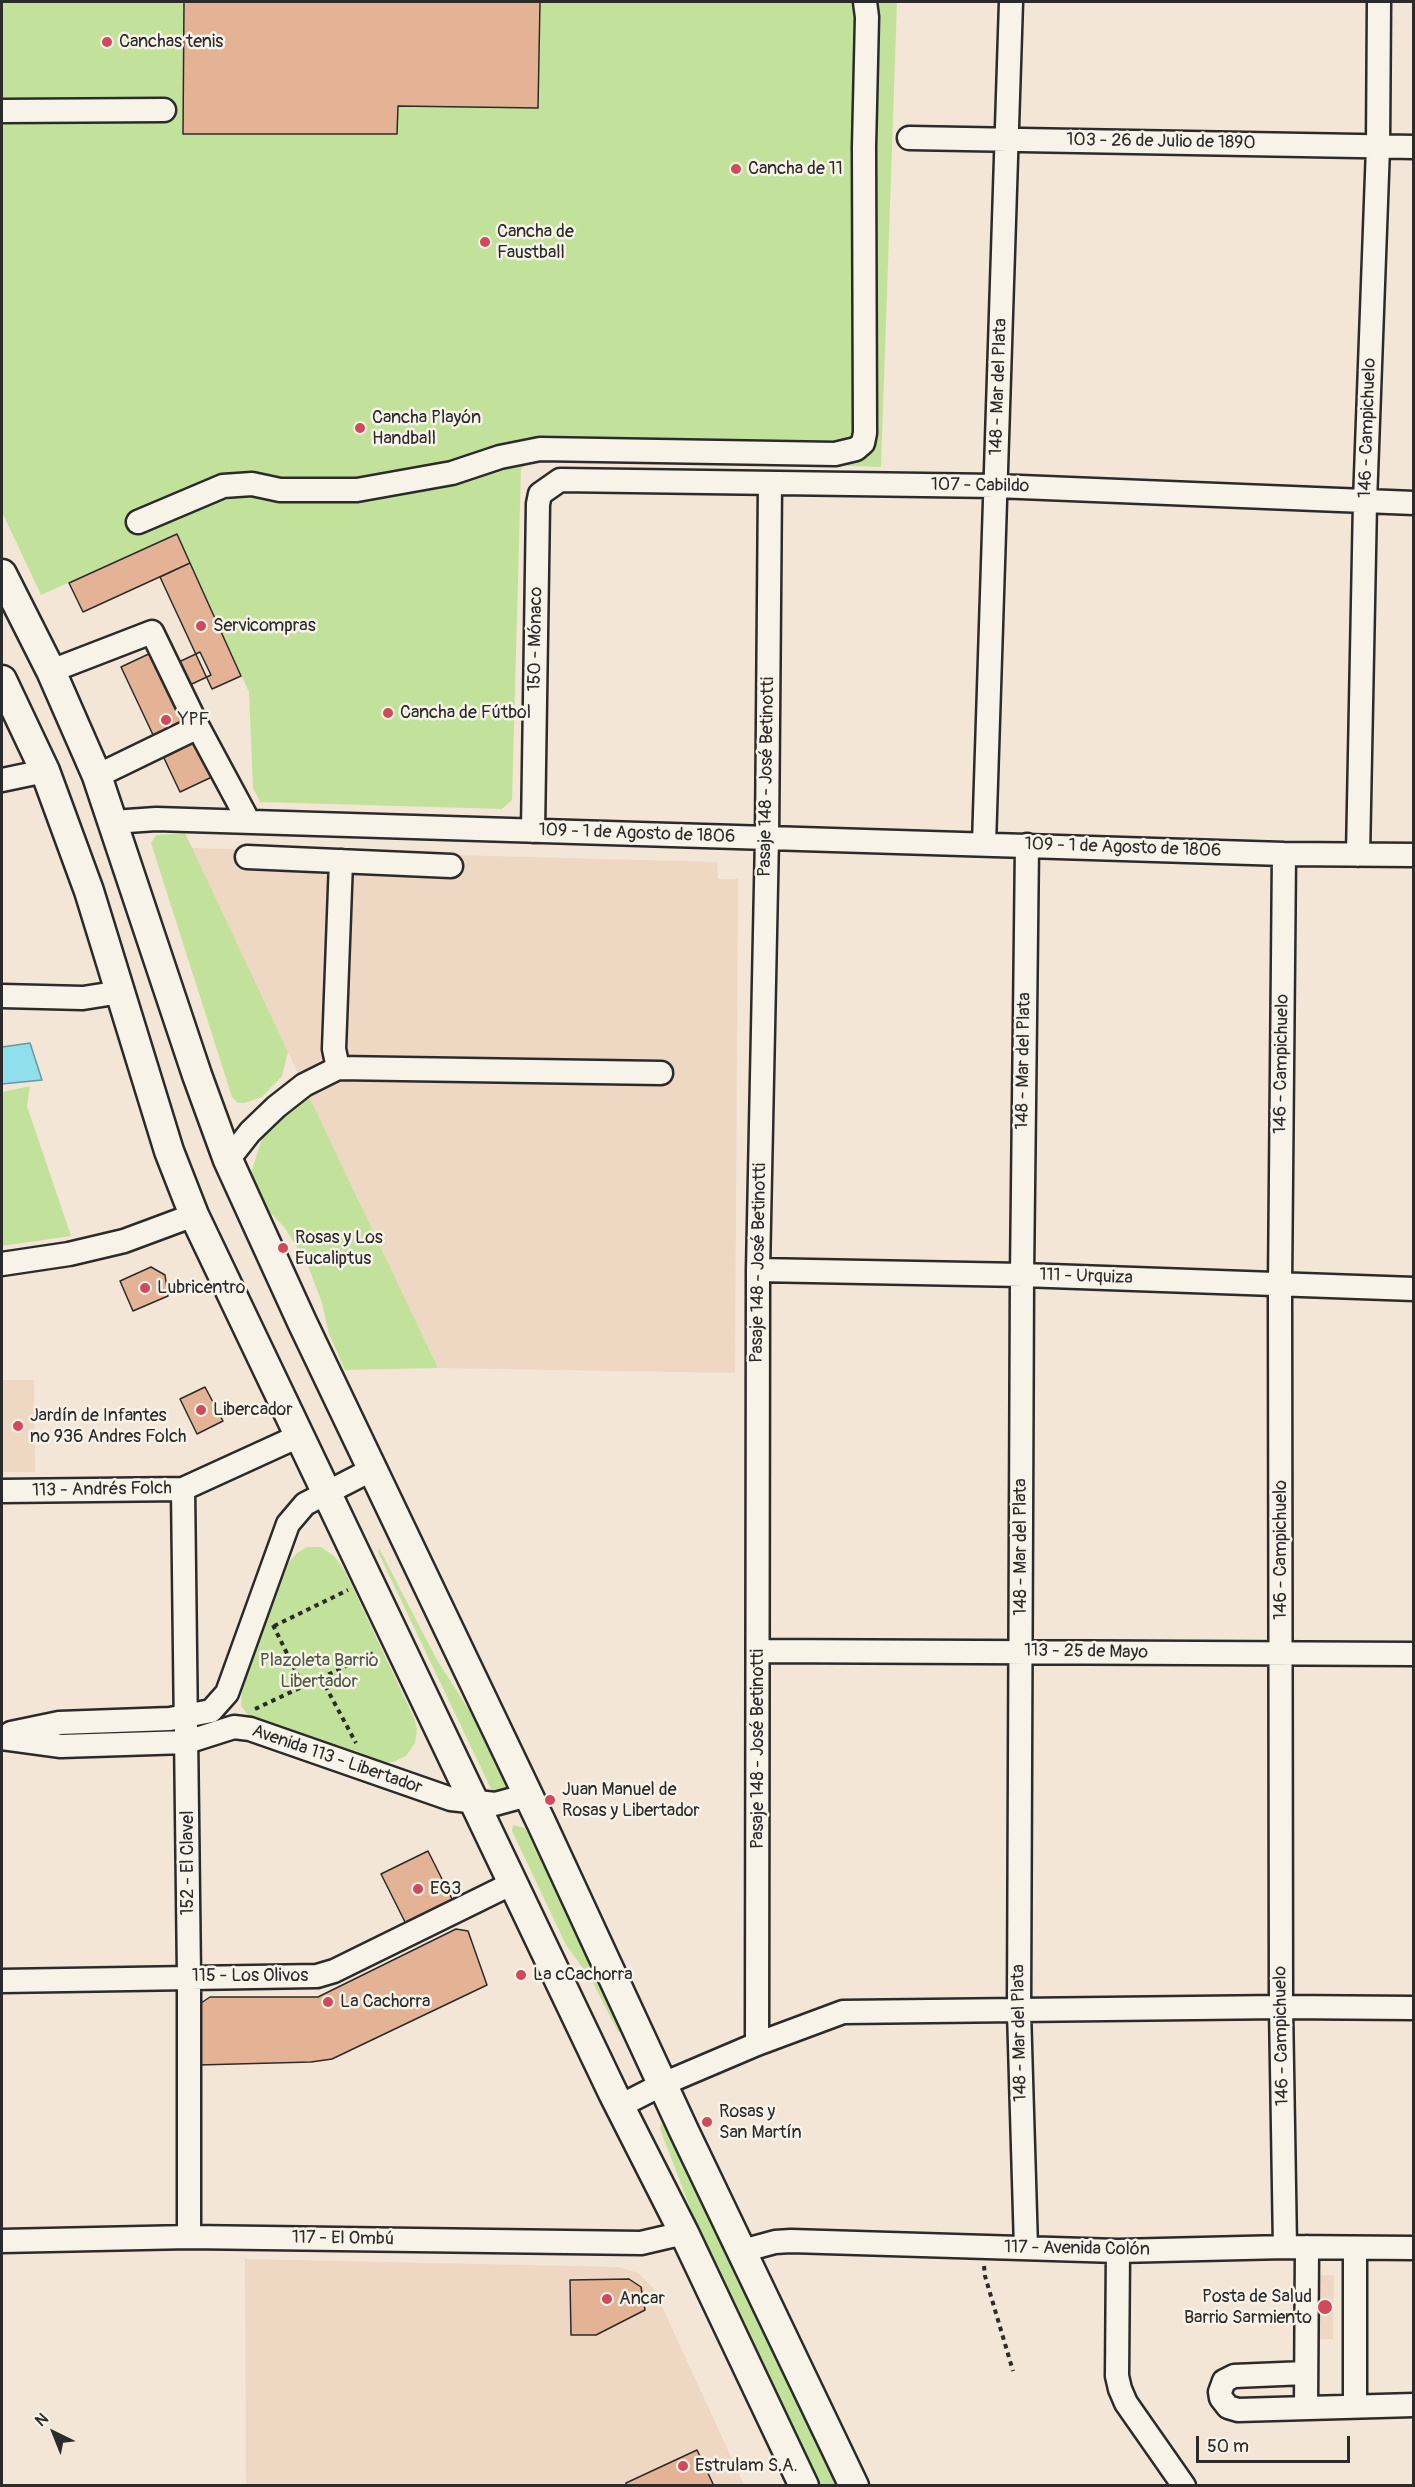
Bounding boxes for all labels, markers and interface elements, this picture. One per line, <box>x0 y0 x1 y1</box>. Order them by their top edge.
place label: Canchas tenis <box>119 31 223 53</box>
marker: Canchas tenis <box>100 35 114 49</box>
street label: 103 - 26 de Julio de 1890 <box>1066 130 1256 154</box>
place label: Cancha de 11 <box>748 158 843 180</box>
marker: Cancha de 11 <box>729 162 743 176</box>
place label: Cancha de Faustball <box>497 221 574 264</box>
marker: Cancha de Faustball <box>478 235 492 249</box>
street label: 148 - Mar del Plata <box>986 318 1012 456</box>
street label: 146 - Campichuelo <box>1355 358 1381 498</box>
place label: Cancha Playón Handball <box>372 407 481 450</box>
marker: Cancha Playón Handball <box>353 421 367 435</box>
street label: 107 - Cabildo <box>931 474 1029 498</box>
street label: 150 - Mónaco <box>524 586 548 692</box>
place label: Servicompras <box>213 615 316 637</box>
marker: Servicompras <box>194 619 208 633</box>
street label: Pasaje 148 - José Betinotti <box>754 677 780 877</box>
place label: Cancha de Fútbol <box>400 702 531 724</box>
marker: Cancha de Fútbol <box>381 706 395 720</box>
place label: YPF <box>178 709 209 731</box>
marker: YPF <box>159 713 173 727</box>
street label: 109 - 1 de Agosto de 1806 <box>538 820 736 848</box>
street label: 109 - 1 de Agosto de 1806 <box>1024 834 1222 862</box>
street label: 148 - Mar del Plata <box>1012 992 1036 1130</box>
street label: 146 - Campichuelo <box>1270 994 1294 1134</box>
street label: Pasaje 148 - José Betinotti <box>746 1163 772 1363</box>
place label: Rosas y Los Eucaliptus <box>295 1227 383 1270</box>
marker: Rosas y Los Eucaliptus <box>276 1241 290 1255</box>
street label: 111 - Urquiza <box>1039 1265 1133 1289</box>
place label: Lubricentro <box>157 1277 245 1299</box>
marker: Lubricentro <box>138 1281 152 1295</box>
place label: Libercador <box>213 1399 293 1421</box>
marker: Libercador <box>194 1403 208 1417</box>
place label: Jardín de Infantes nº 936 Andres Folch <box>30 1405 187 1448</box>
marker: Jardín de Infantes nº 936 Andres Folch <box>11 1419 25 1433</box>
street label: 113 - Andrés Folch <box>32 1478 172 1502</box>
street label: 148 - Mar del Plata <box>1010 1478 1032 1616</box>
street label: 146 - Campichuelo <box>1270 1480 1292 1620</box>
street label: 113 - 25 de Mayo <box>1024 1640 1148 1664</box>
street label: Pasaje 148 - José Betinotti <box>747 1649 769 1849</box>
park label: Plazoleta Barrio Libertador <box>260 1650 378 1692</box>
street label: Avenida 113 - Libertador <box>249 1721 425 1799</box>
place label: Juan Manuel de Rosas y Libertador <box>562 1779 700 1822</box>
marker: Juan Manuel de Rosas y Libertador <box>543 1793 557 1807</box>
street label: 152 - El Clavel <box>177 1811 199 1915</box>
place label: EG3 <box>430 1878 461 1900</box>
marker: EG3 <box>411 1882 425 1896</box>
place label: La cCachorra <box>533 1964 633 1986</box>
street label: 148 - Mar del Plata <box>1008 1964 1032 2102</box>
street label: 115 - Los Olivos <box>192 1965 308 1987</box>
street label: 146 - Campichuelo <box>1270 1966 1294 2106</box>
marker: La cCachorra <box>514 1968 528 1982</box>
place label: La Cachorra <box>340 1991 430 2013</box>
marker: La Cachorra <box>321 1995 335 2009</box>
place label: Rosas y San Martín <box>719 2101 802 2144</box>
marker: Rosas y San Martín <box>700 2115 714 2129</box>
street label: 117 - El Ombú <box>292 2227 394 2251</box>
street label: 117 - Avenida Colón <box>1004 2237 1150 2261</box>
place label: Posta de Salud Barrio Sarmiento <box>1184 2286 1312 2328</box>
place label: Ancar <box>619 2288 665 2310</box>
marker: Ancar <box>600 2292 614 2306</box>
marker: Posta de Salud Barrio Sarmiento <box>1316 2298 1334 2316</box>
north arrow <box>24 2403 84 2463</box>
text: N <box>31 2409 52 2431</box>
scale bar <box>1199 2424 1354 2462</box>
text: 50 m <box>1207 2435 1249 2458</box>
place label: Estrulam S.A. <box>695 2455 798 2477</box>
marker: Estrulam S.A. <box>676 2459 690 2473</box>

